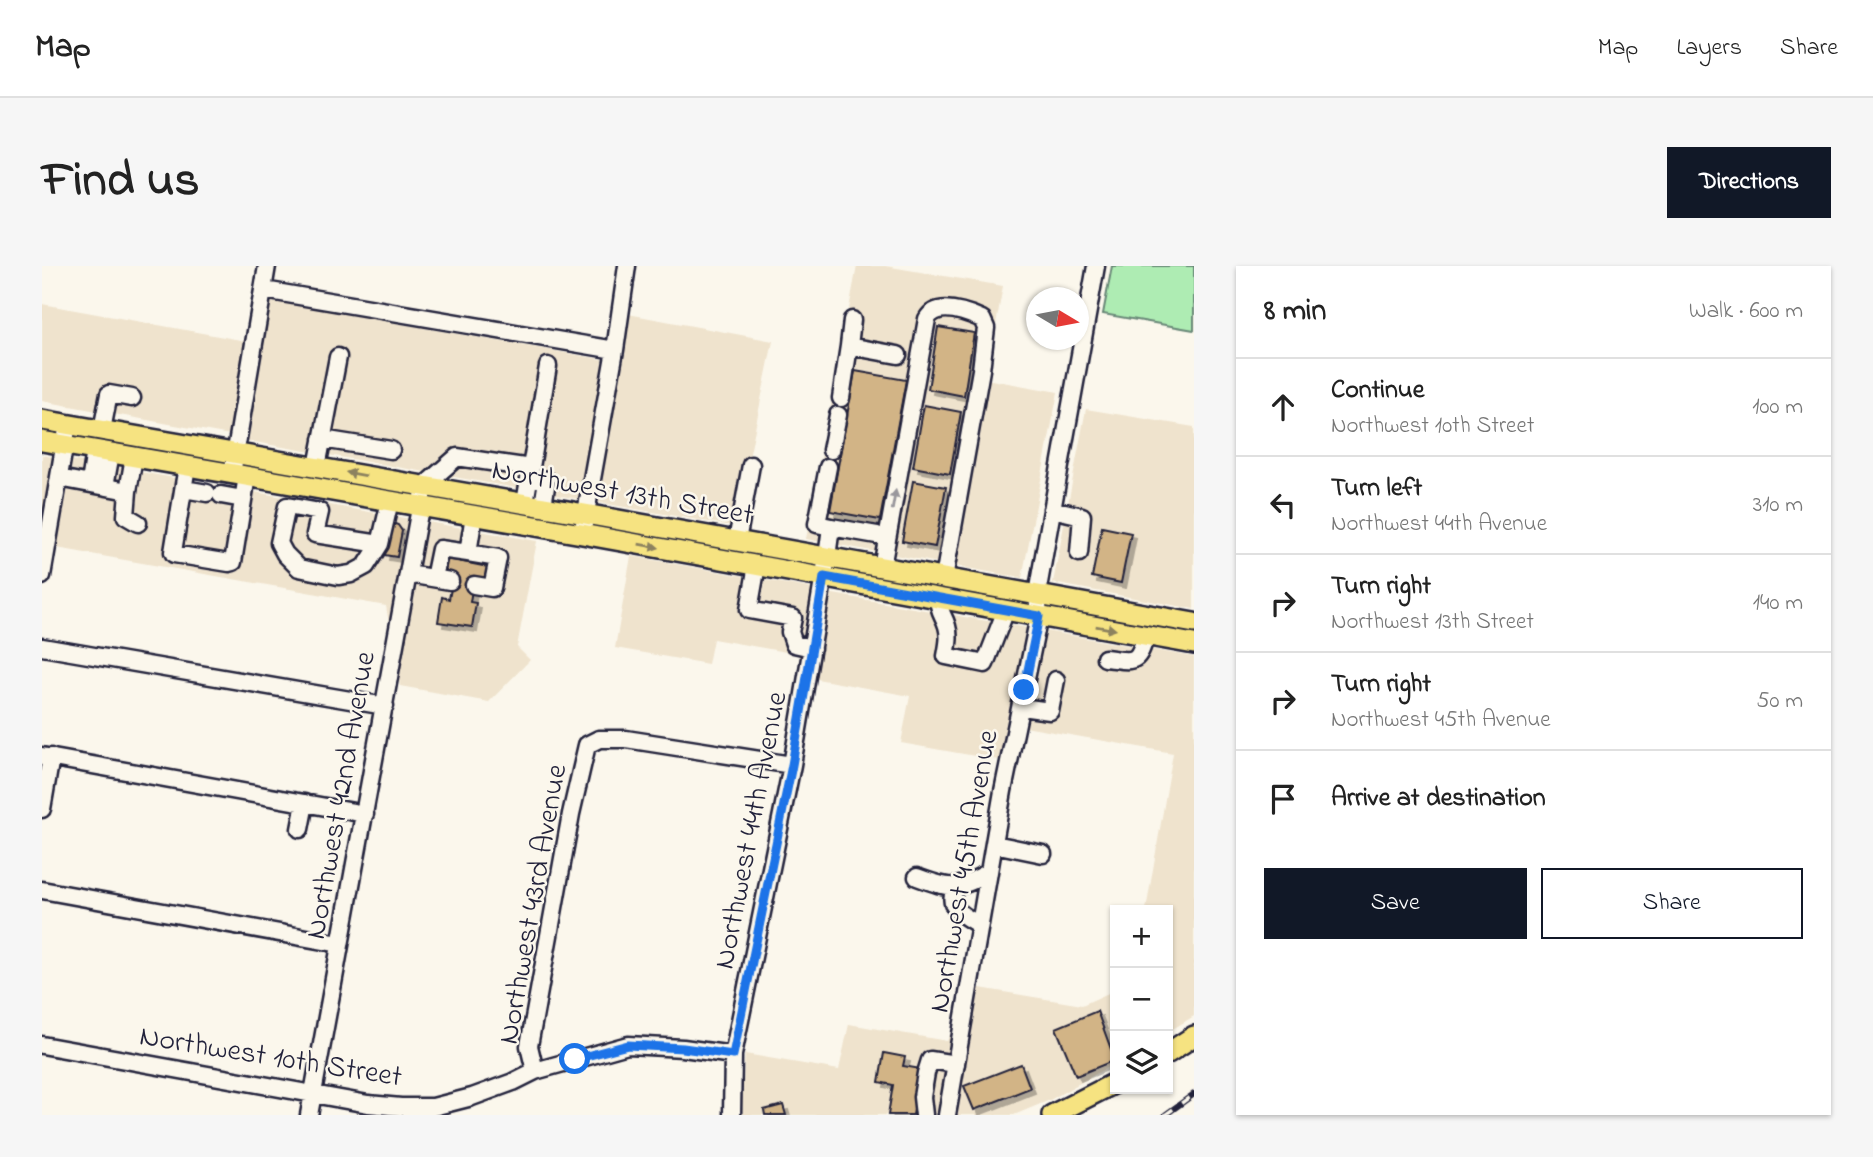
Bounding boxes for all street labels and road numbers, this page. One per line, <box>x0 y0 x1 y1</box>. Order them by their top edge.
street label: Northwest 13th Street <box>488 449 757 539</box>
street label: Northwest 42nd Avenue <box>295 648 389 943</box>
street label: Northwest 44th Avenue <box>703 688 801 973</box>
street label: Northwest 45th Avenue <box>918 726 1012 1016</box>
street label: Northwest 43rd Avenue <box>488 761 580 1048</box>
street label: Northwest 10th Street <box>136 1015 405 1100</box>

